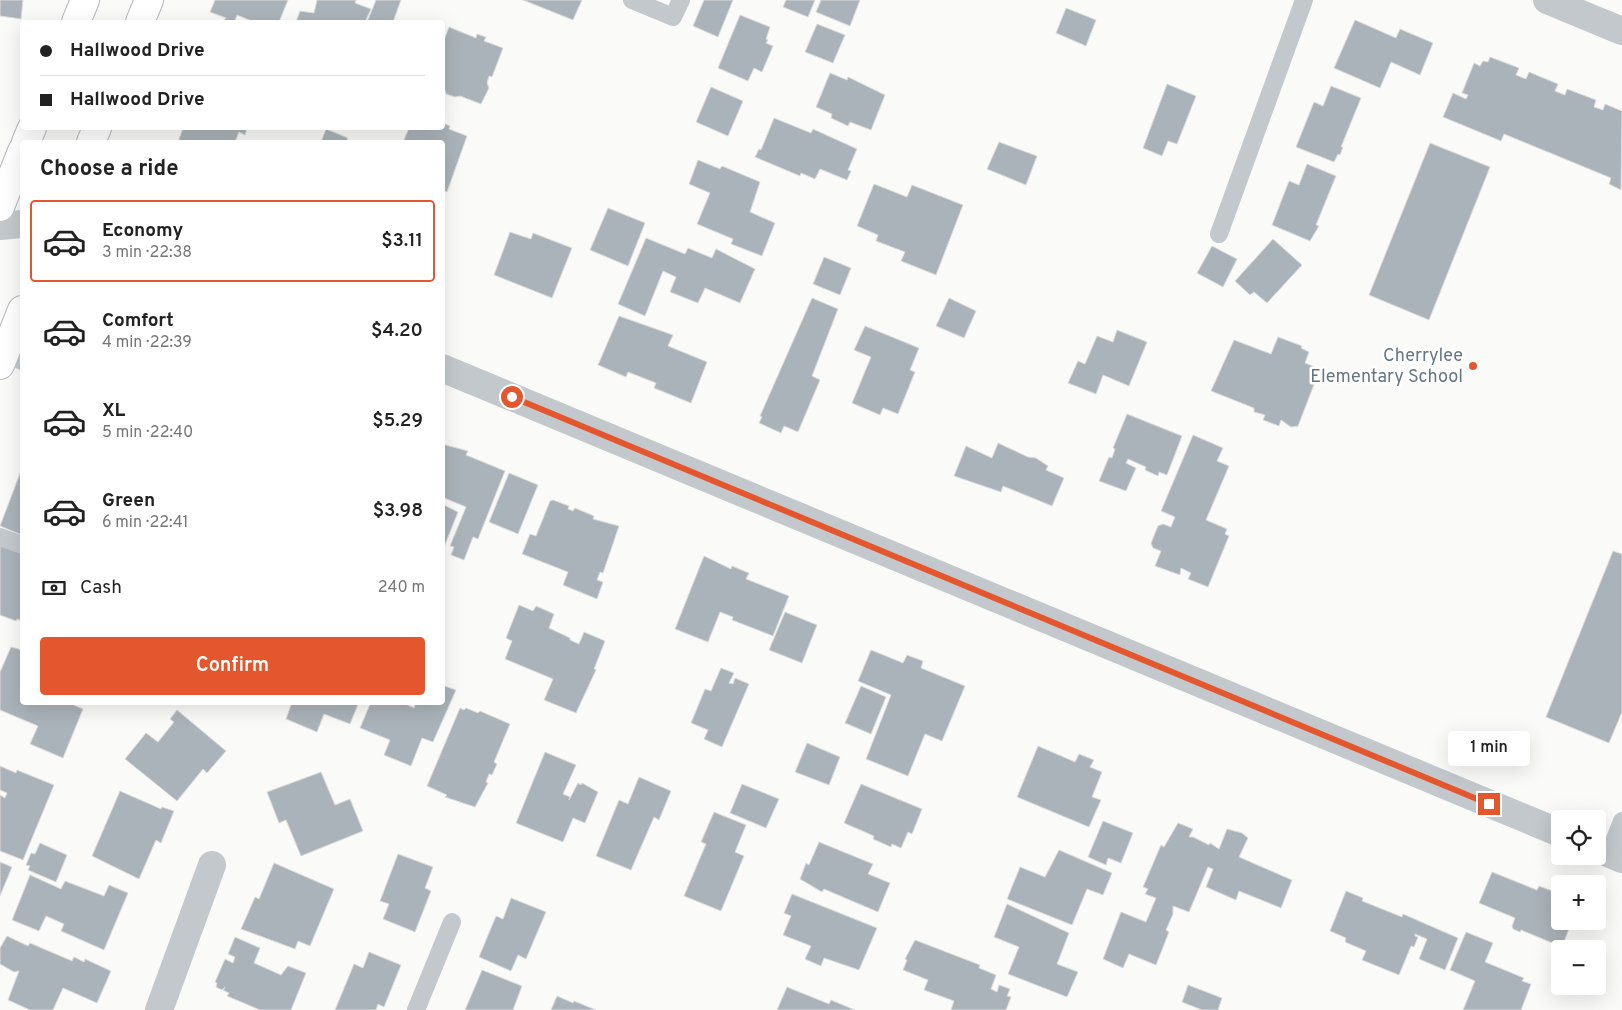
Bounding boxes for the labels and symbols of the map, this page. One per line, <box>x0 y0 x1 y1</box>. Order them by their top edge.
place label: Cherrylee Elementary School <box>1310 345 1463 389</box>
marker: Cherrylee Elementary School <box>1467 360 1479 372</box>
route start <box>501 386 523 408</box>
callout: 1 min <box>1448 732 1530 766</box>
route end <box>1478 793 1500 815</box>

